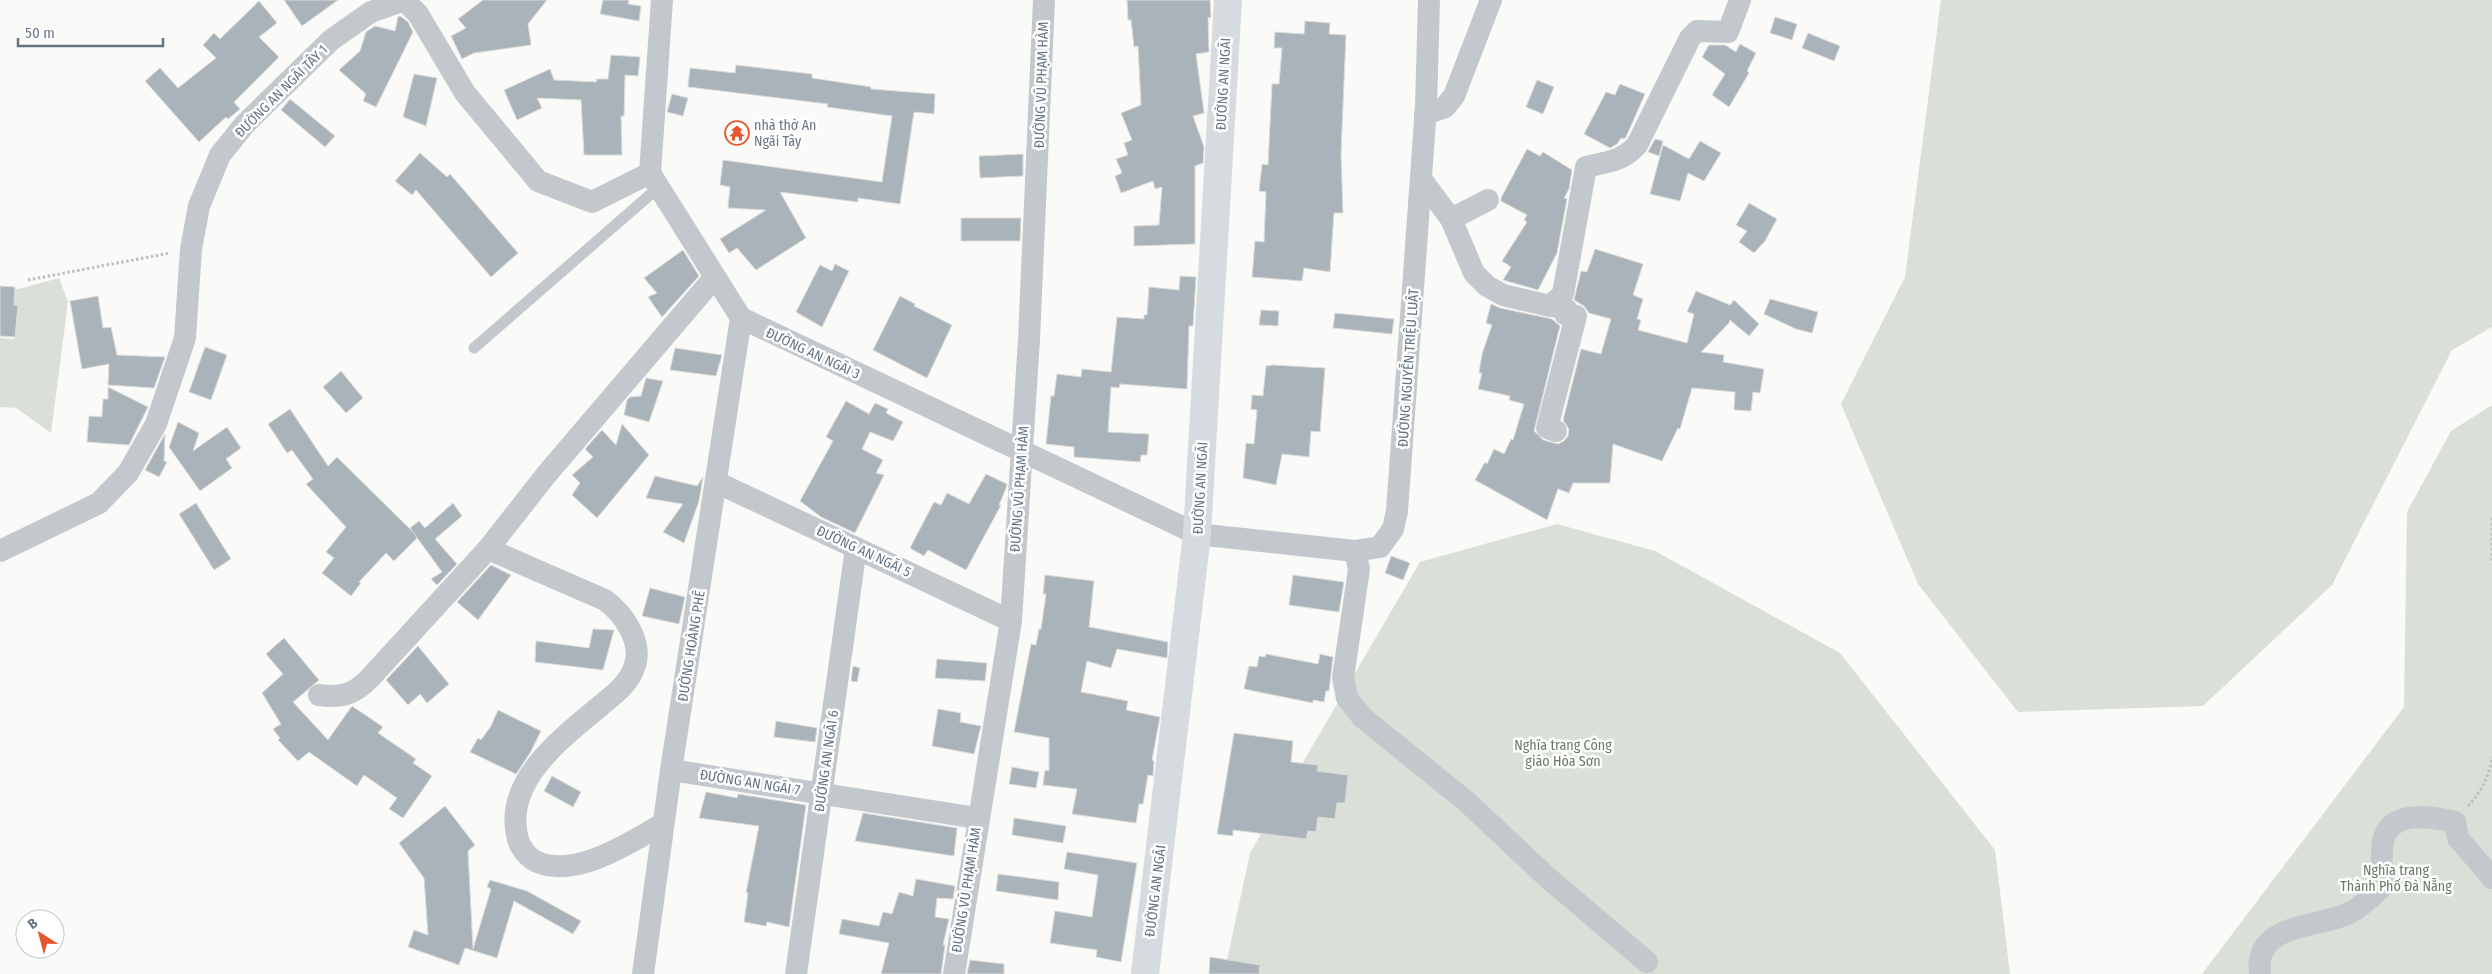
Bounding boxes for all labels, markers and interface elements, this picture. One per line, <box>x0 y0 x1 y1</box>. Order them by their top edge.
scale bar <box>18 15 162 47</box>
street label: ĐƯỜNG VŨ PHẠM HÀM <box>1030 21 1052 149</box>
text: 50 m <box>25 24 55 42</box>
street label: ĐƯỜNG AN NGÃI <box>1212 37 1234 131</box>
street label: ĐƯỜNG AN NGÃI TÂY 1 <box>231 41 331 141</box>
place label: nhà thờ An Ngãi Tây <box>754 117 816 150</box>
temple icon: nhà thờ An Ngãi Tây <box>724 120 750 146</box>
street label: ĐƯỜNG NGUYỄN TRIỆU LUẬT <box>1392 288 1423 448</box>
street label: ĐƯỜNG AN NGÃI 3 <box>763 323 863 383</box>
street label: ĐƯỜNG VŨ PHẠM HÀM <box>1006 425 1032 553</box>
street label: ĐƯỜNG AN NGÃI <box>1189 441 1211 535</box>
street label: ĐƯỜNG AN NGÃI 5 <box>814 521 914 581</box>
street label: ĐƯỜNG HOÀNG PHÊ <box>673 589 709 703</box>
street label: ĐƯỜNG AN NGÃI 6 <box>810 709 842 813</box>
park label: Nghĩa trang Công giáo Hòa Sơn <box>1514 737 1612 770</box>
street label: ĐƯỜNG AN NGÃI 7 <box>699 765 802 799</box>
street label: ĐƯỜNG VŨ PHẠM HÀM <box>947 826 985 954</box>
street label: ĐƯỜNG AN NGÃI <box>1140 844 1170 938</box>
park label: Nghĩa trang Thành Phố Đà Nẵng <box>2340 862 2452 895</box>
north arrow <box>15 909 65 959</box>
text: B <box>24 915 41 933</box>

